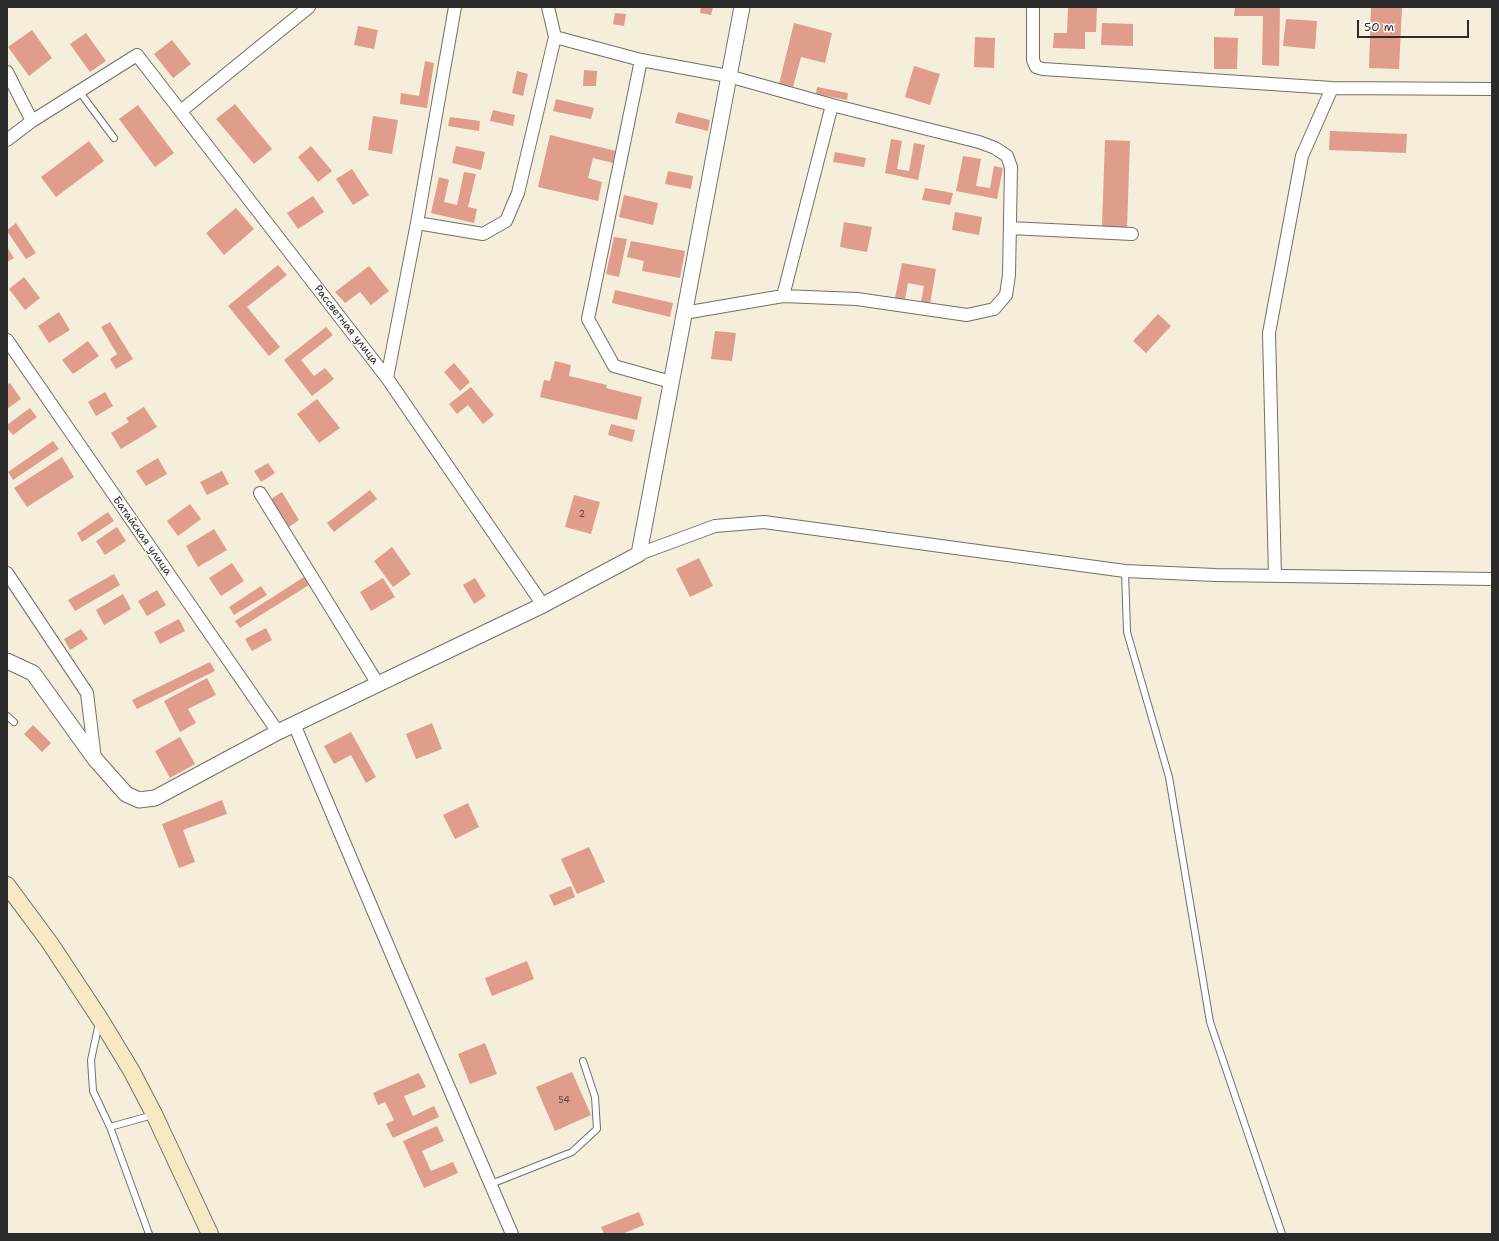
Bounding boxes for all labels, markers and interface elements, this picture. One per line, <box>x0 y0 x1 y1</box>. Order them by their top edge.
scale bar <box>1359 12 1471 38</box>
text: 50 m <box>1364 19 1394 35</box>
street label: Рассветная улица <box>311 283 381 367</box>
street label: Батайская улица <box>110 494 174 578</box>
house number: 2 <box>579 510 585 520</box>
house number: 54 <box>558 1096 570 1106</box>

